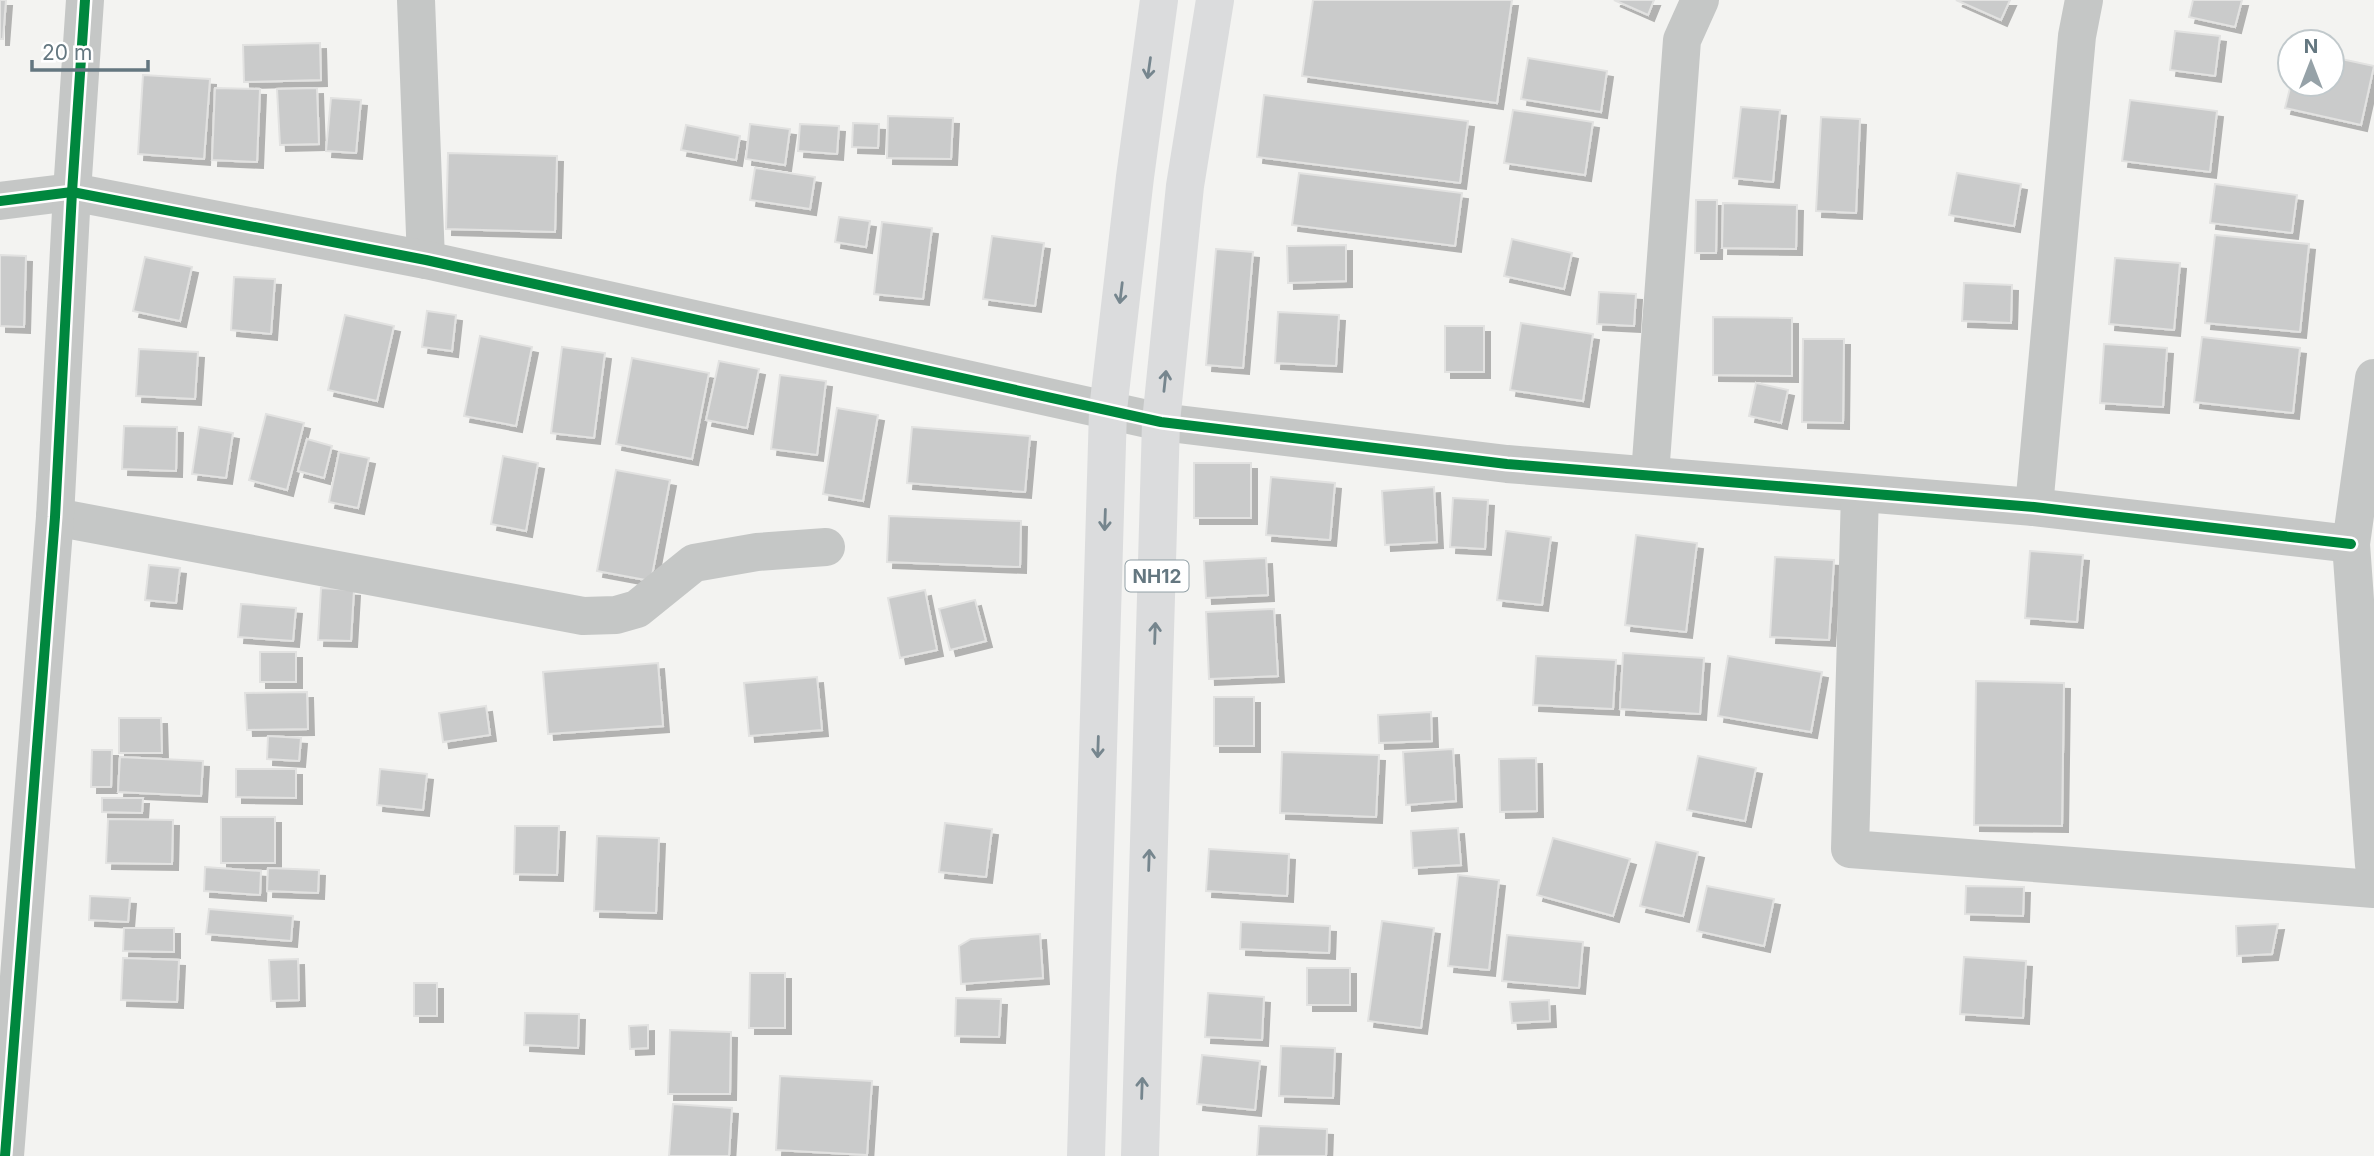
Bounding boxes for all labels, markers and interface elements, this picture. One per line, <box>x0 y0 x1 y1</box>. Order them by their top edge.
scale bar <box>32 28 147 72</box>
north arrow <box>2276 28 2346 98</box>
text: N <box>2304 35 2318 58</box>
text: 20 m <box>42 40 92 65</box>
one-way arrow <box>1143 56 1156 79</box>
one-way arrow <box>1115 282 1128 304</box>
one-way arrow <box>1159 370 1172 393</box>
one-way arrow <box>1098 508 1111 531</box>
road number: NH12 <box>1126 561 1188 592</box>
one-way arrow <box>1149 622 1162 645</box>
one-way arrow <box>1091 736 1104 759</box>
one-way arrow <box>1142 849 1155 872</box>
one-way arrow <box>1136 1077 1149 1100</box>

